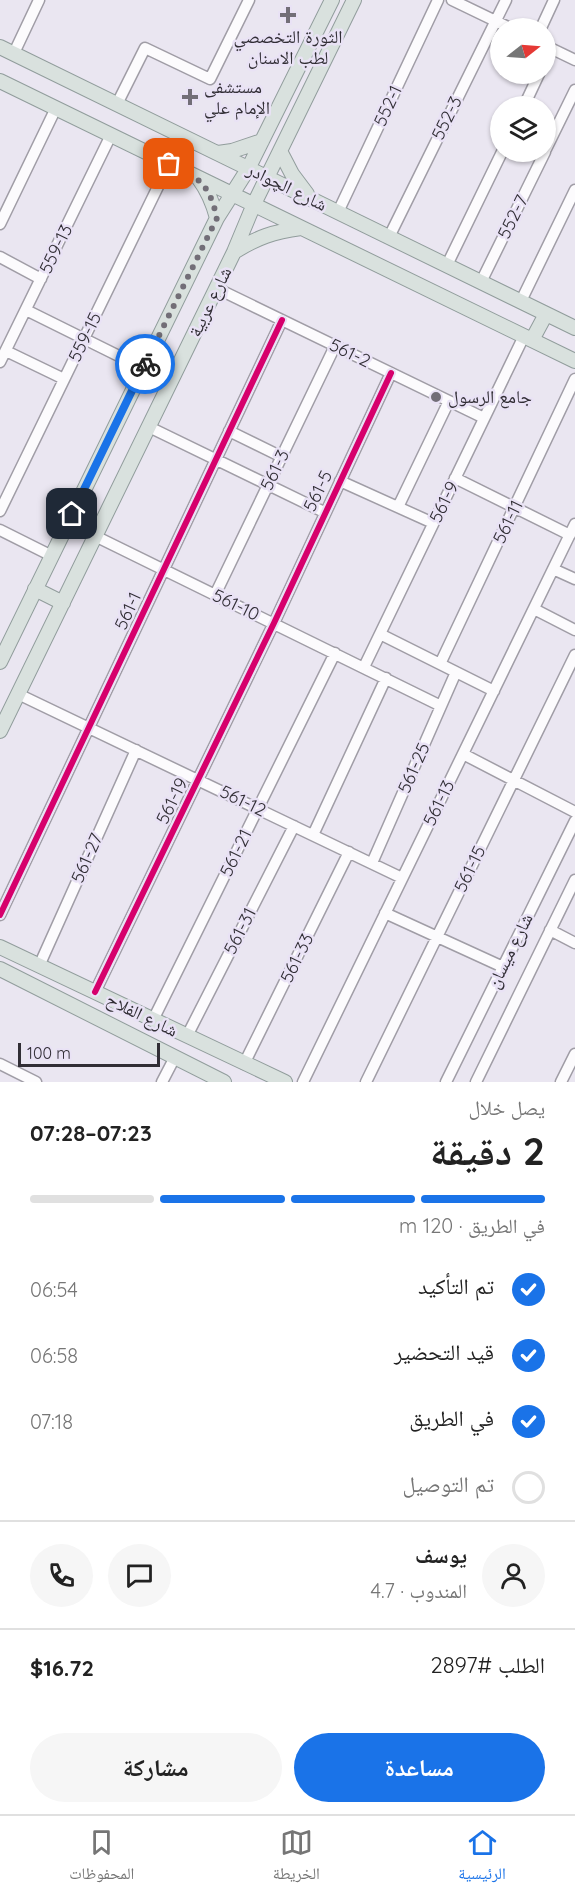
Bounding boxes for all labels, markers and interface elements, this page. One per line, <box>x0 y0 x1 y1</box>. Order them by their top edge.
marker: الثورة التخصصي لطب الاسنان <box>279 6 297 24</box>
north arrow <box>490 18 556 84</box>
map controls <box>490 18 556 162</box>
place label: الثورة التخصصي لطب الاسنان <box>233 25 343 69</box>
place label: مستشفى الإمام علي <box>204 75 270 123</box>
street label: 552-1 <box>368 82 407 130</box>
marker: مستشفى الإمام علي <box>181 88 199 106</box>
street label: 552-3 <box>426 92 467 144</box>
button: layers <box>490 96 556 162</box>
pin <box>143 138 194 189</box>
icon: bag <box>152 147 185 180</box>
street label: شارع الچوادر <box>242 157 331 216</box>
street label: 552-7 <box>492 191 533 242</box>
street label: 559-13 <box>34 220 77 277</box>
street label: شارع عربية <box>183 263 236 341</box>
street label: 559-15 <box>63 308 106 365</box>
street label: 561-2 <box>326 333 375 372</box>
courier <box>115 334 175 394</box>
icon: bike <box>129 348 162 381</box>
place label: جامع الرسول <box>448 385 532 409</box>
marker: جامع الرسول <box>429 390 443 404</box>
street label: 561-3 <box>255 446 294 494</box>
street label: 561-5 <box>298 466 337 515</box>
street label: 561-9 <box>424 477 463 526</box>
pin <box>46 488 97 539</box>
street label: 561-11 <box>487 496 528 547</box>
icon: home <box>55 497 88 530</box>
street label: 561-10 <box>209 583 264 626</box>
street label: 561-1 <box>109 588 146 633</box>
street label: 561-25 <box>392 739 435 797</box>
street label: 561-19 <box>150 774 193 828</box>
street label: 561-13 <box>418 776 459 830</box>
street label: 561-12 <box>216 780 270 822</box>
street label: 561-21 <box>214 825 257 880</box>
street label: 561-27 <box>65 829 108 886</box>
street label: 561-15 <box>449 842 491 896</box>
street label: 561-31 <box>218 904 261 958</box>
street label: شارع ميسان <box>481 909 538 992</box>
street label: 561-33 <box>275 929 318 986</box>
street label: شارع الفلاح <box>102 987 182 1043</box>
scale bar <box>18 1040 160 1068</box>
text: 100 m <box>27 1043 71 1063</box>
text: يصل خلال <box>468 1095 545 1120</box>
text: 07:23–07:28 <box>30 1119 152 1147</box>
text: 2 دقيقة <box>430 1126 545 1175</box>
text: في الطريق · 120 m <box>399 1213 545 1238</box>
text: تم التأكيد <box>418 1272 494 1300</box>
icon: check <box>512 1273 545 1306</box>
text: 06:54 <box>30 1277 78 1302</box>
text: قيد التحضير <box>394 1338 494 1366</box>
icon: check <box>512 1339 545 1372</box>
text: 06:58 <box>30 1343 78 1368</box>
text: في الطريق <box>409 1404 494 1432</box>
icon: check <box>512 1405 545 1438</box>
text: 07:18 <box>30 1409 73 1434</box>
text: تم التوصيل <box>403 1470 494 1498</box>
text: يوسف <box>415 1541 467 1569</box>
button: phone <box>30 1544 93 1607</box>
button: chat <box>108 1544 171 1607</box>
button: person <box>482 1544 545 1607</box>
text: المندوب · 4.7 <box>370 1578 467 1603</box>
text: الطلب #2897 <box>431 1651 545 1679</box>
text: $16.72 <box>30 1654 94 1682</box>
button: مشاركة <box>30 1733 282 1802</box>
button: مساعدة <box>294 1733 545 1802</box>
tab: المحفوظات <box>69 1826 134 1889</box>
tab: الخريطة <box>273 1826 320 1889</box>
tab: الرئيسية <box>458 1826 506 1889</box>

